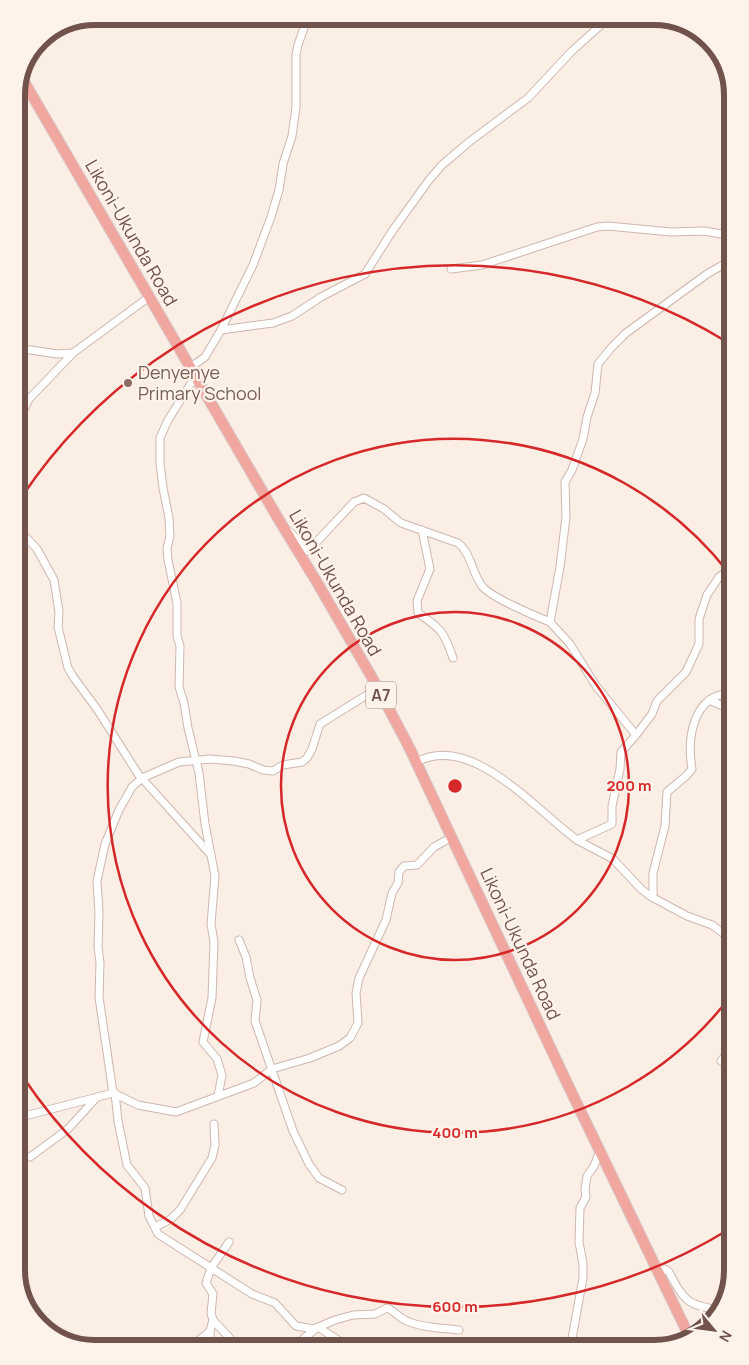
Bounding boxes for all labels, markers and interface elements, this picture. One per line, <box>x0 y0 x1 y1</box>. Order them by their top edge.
street label: Likoni-Ukunda Road <box>80 155 184 310</box>
place label: Denyenye Primary School <box>138 360 262 405</box>
marker: Denyenye Primary School <box>122 377 134 389</box>
street label: Likoni-Ukunda Road <box>284 505 388 660</box>
road number: A7 <box>366 682 396 708</box>
text: 200 m <box>606 775 652 796</box>
centre of rings <box>446 777 464 795</box>
street label: Likoni-Ukunda Road <box>475 864 567 1023</box>
text: 400 m <box>432 1122 478 1143</box>
text: 600 m <box>432 1296 478 1317</box>
north arrow <box>689 1305 739 1355</box>
text: N <box>715 1328 737 1346</box>

